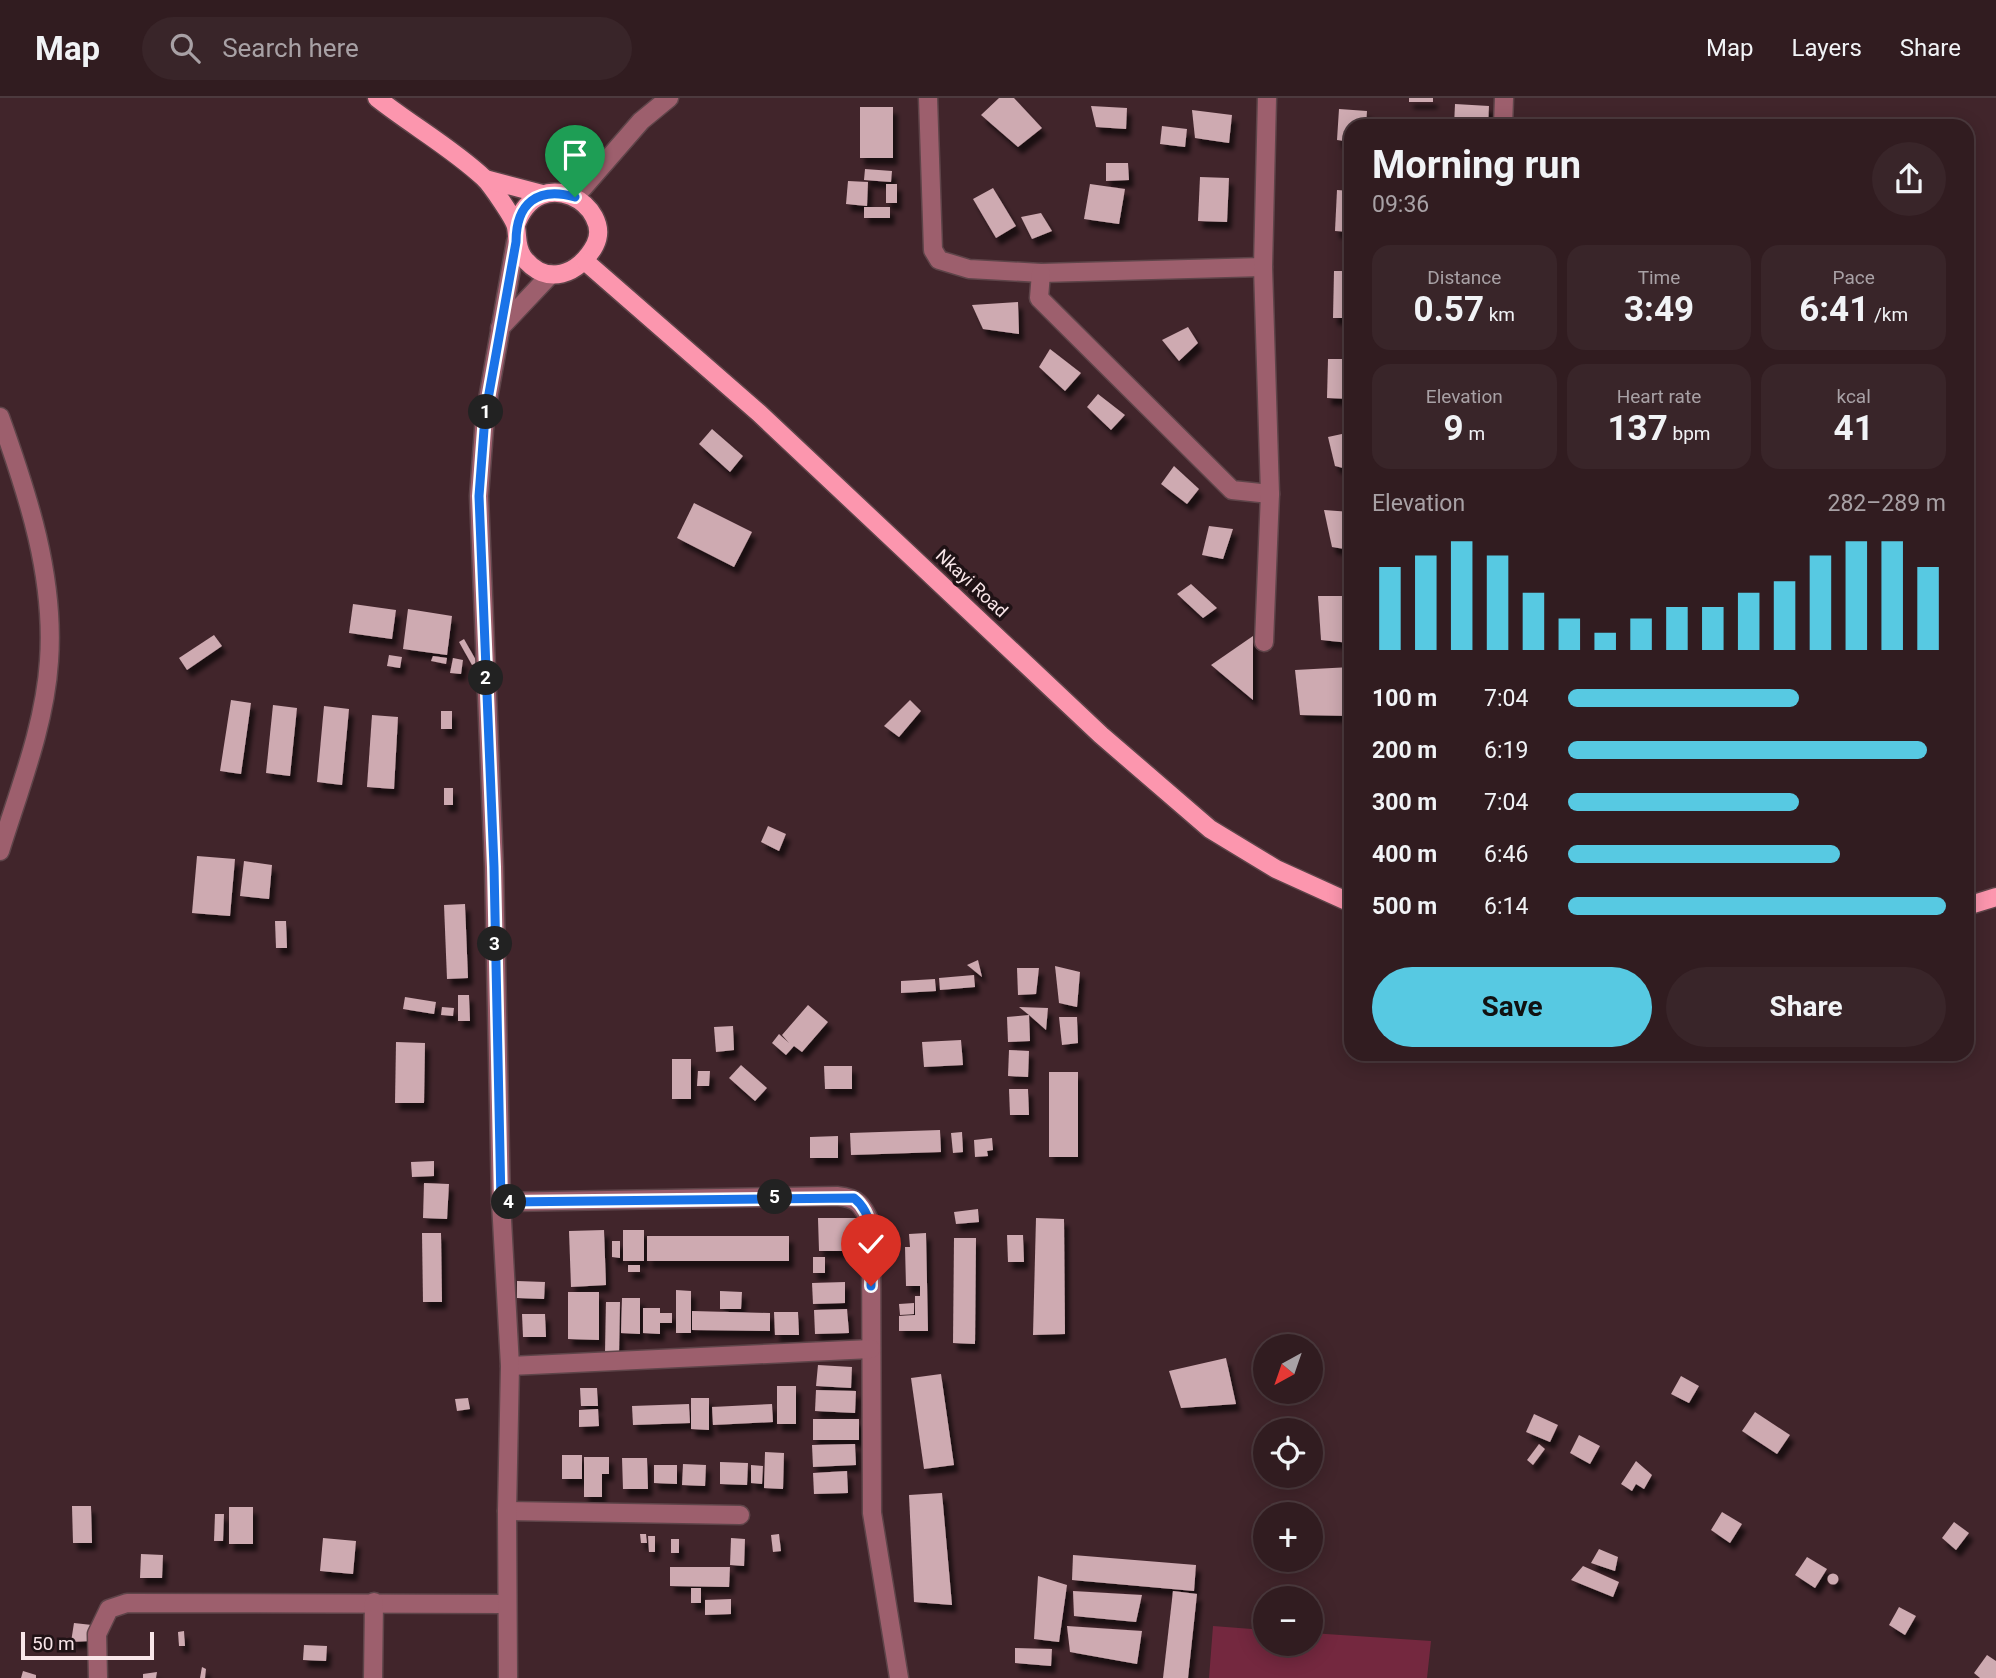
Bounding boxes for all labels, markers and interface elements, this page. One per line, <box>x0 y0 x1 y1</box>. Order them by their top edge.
search box <box>142 17 632 80</box>
text: Map <box>35 29 100 68</box>
icon: search <box>166 29 204 67</box>
text: Search here <box>222 33 359 63</box>
text: Map <box>1706 34 1754 62</box>
text: Layers <box>1792 34 1862 62</box>
text: Share <box>1900 34 1961 62</box>
pin <box>545 125 605 197</box>
icon: arrive <box>556 136 594 174</box>
button: share <box>1872 142 1946 216</box>
text: Morning run <box>1372 143 1581 187</box>
text: 09:36 <box>1372 191 1429 218</box>
text: Distance <box>1427 266 1501 289</box>
text: Time <box>1638 266 1680 289</box>
text: Pace <box>1833 266 1875 289</box>
text: 0.57 <box>1414 289 1484 330</box>
text: 3:49 <box>1624 289 1694 330</box>
text: 6:41 <box>1799 289 1869 330</box>
text: km <box>1484 303 1515 326</box>
text: /km <box>1869 303 1908 326</box>
text: Elevation <box>1426 385 1503 408</box>
text: Heart rate <box>1617 385 1701 408</box>
text: kcal <box>1836 385 1871 408</box>
pin: 1 <box>468 394 504 430</box>
text: 1 <box>480 400 491 423</box>
text: 9 <box>1444 408 1464 449</box>
text: 137 <box>1608 408 1668 449</box>
text: 41 <box>1834 408 1874 449</box>
text: m <box>1464 422 1485 445</box>
text: bpm <box>1668 422 1710 445</box>
text: Elevation <box>1372 490 1465 517</box>
text: 282–289 m <box>1827 490 1946 517</box>
street label: Nkayi Road <box>932 545 1012 621</box>
pin: 2 <box>468 660 504 696</box>
text: 2 <box>480 666 491 689</box>
text: 100 m <box>1372 685 1437 712</box>
text: 7:04 <box>1484 685 1528 712</box>
text: 200 m <box>1372 737 1437 764</box>
text: 6:19 <box>1484 737 1528 764</box>
text: 300 m <box>1372 789 1437 816</box>
text: 7:04 <box>1484 789 1528 816</box>
text: 400 m <box>1372 841 1437 868</box>
text: 6:46 <box>1484 841 1528 868</box>
text: 500 m <box>1372 893 1437 920</box>
text: 6:14 <box>1484 893 1528 920</box>
pin: 3 <box>477 926 512 962</box>
text: 3 <box>489 932 500 955</box>
button: Save <box>1372 967 1652 1047</box>
button: Share <box>1666 967 1946 1047</box>
pin: 5 <box>758 1180 792 1214</box>
pin: 4 <box>491 1184 526 1220</box>
text: 5 <box>769 1185 780 1208</box>
text: 4 <box>503 1190 514 1213</box>
pin <box>841 1214 901 1286</box>
icon: check <box>852 1225 890 1263</box>
north arrow <box>1253 1334 1323 1404</box>
map controls <box>1253 1334 1323 1656</box>
button: locate <box>1253 1418 1323 1488</box>
button: + <box>1253 1502 1323 1572</box>
button: − <box>1253 1586 1323 1656</box>
scale bar <box>21 1629 154 1661</box>
text: 50 m <box>32 1632 75 1655</box>

